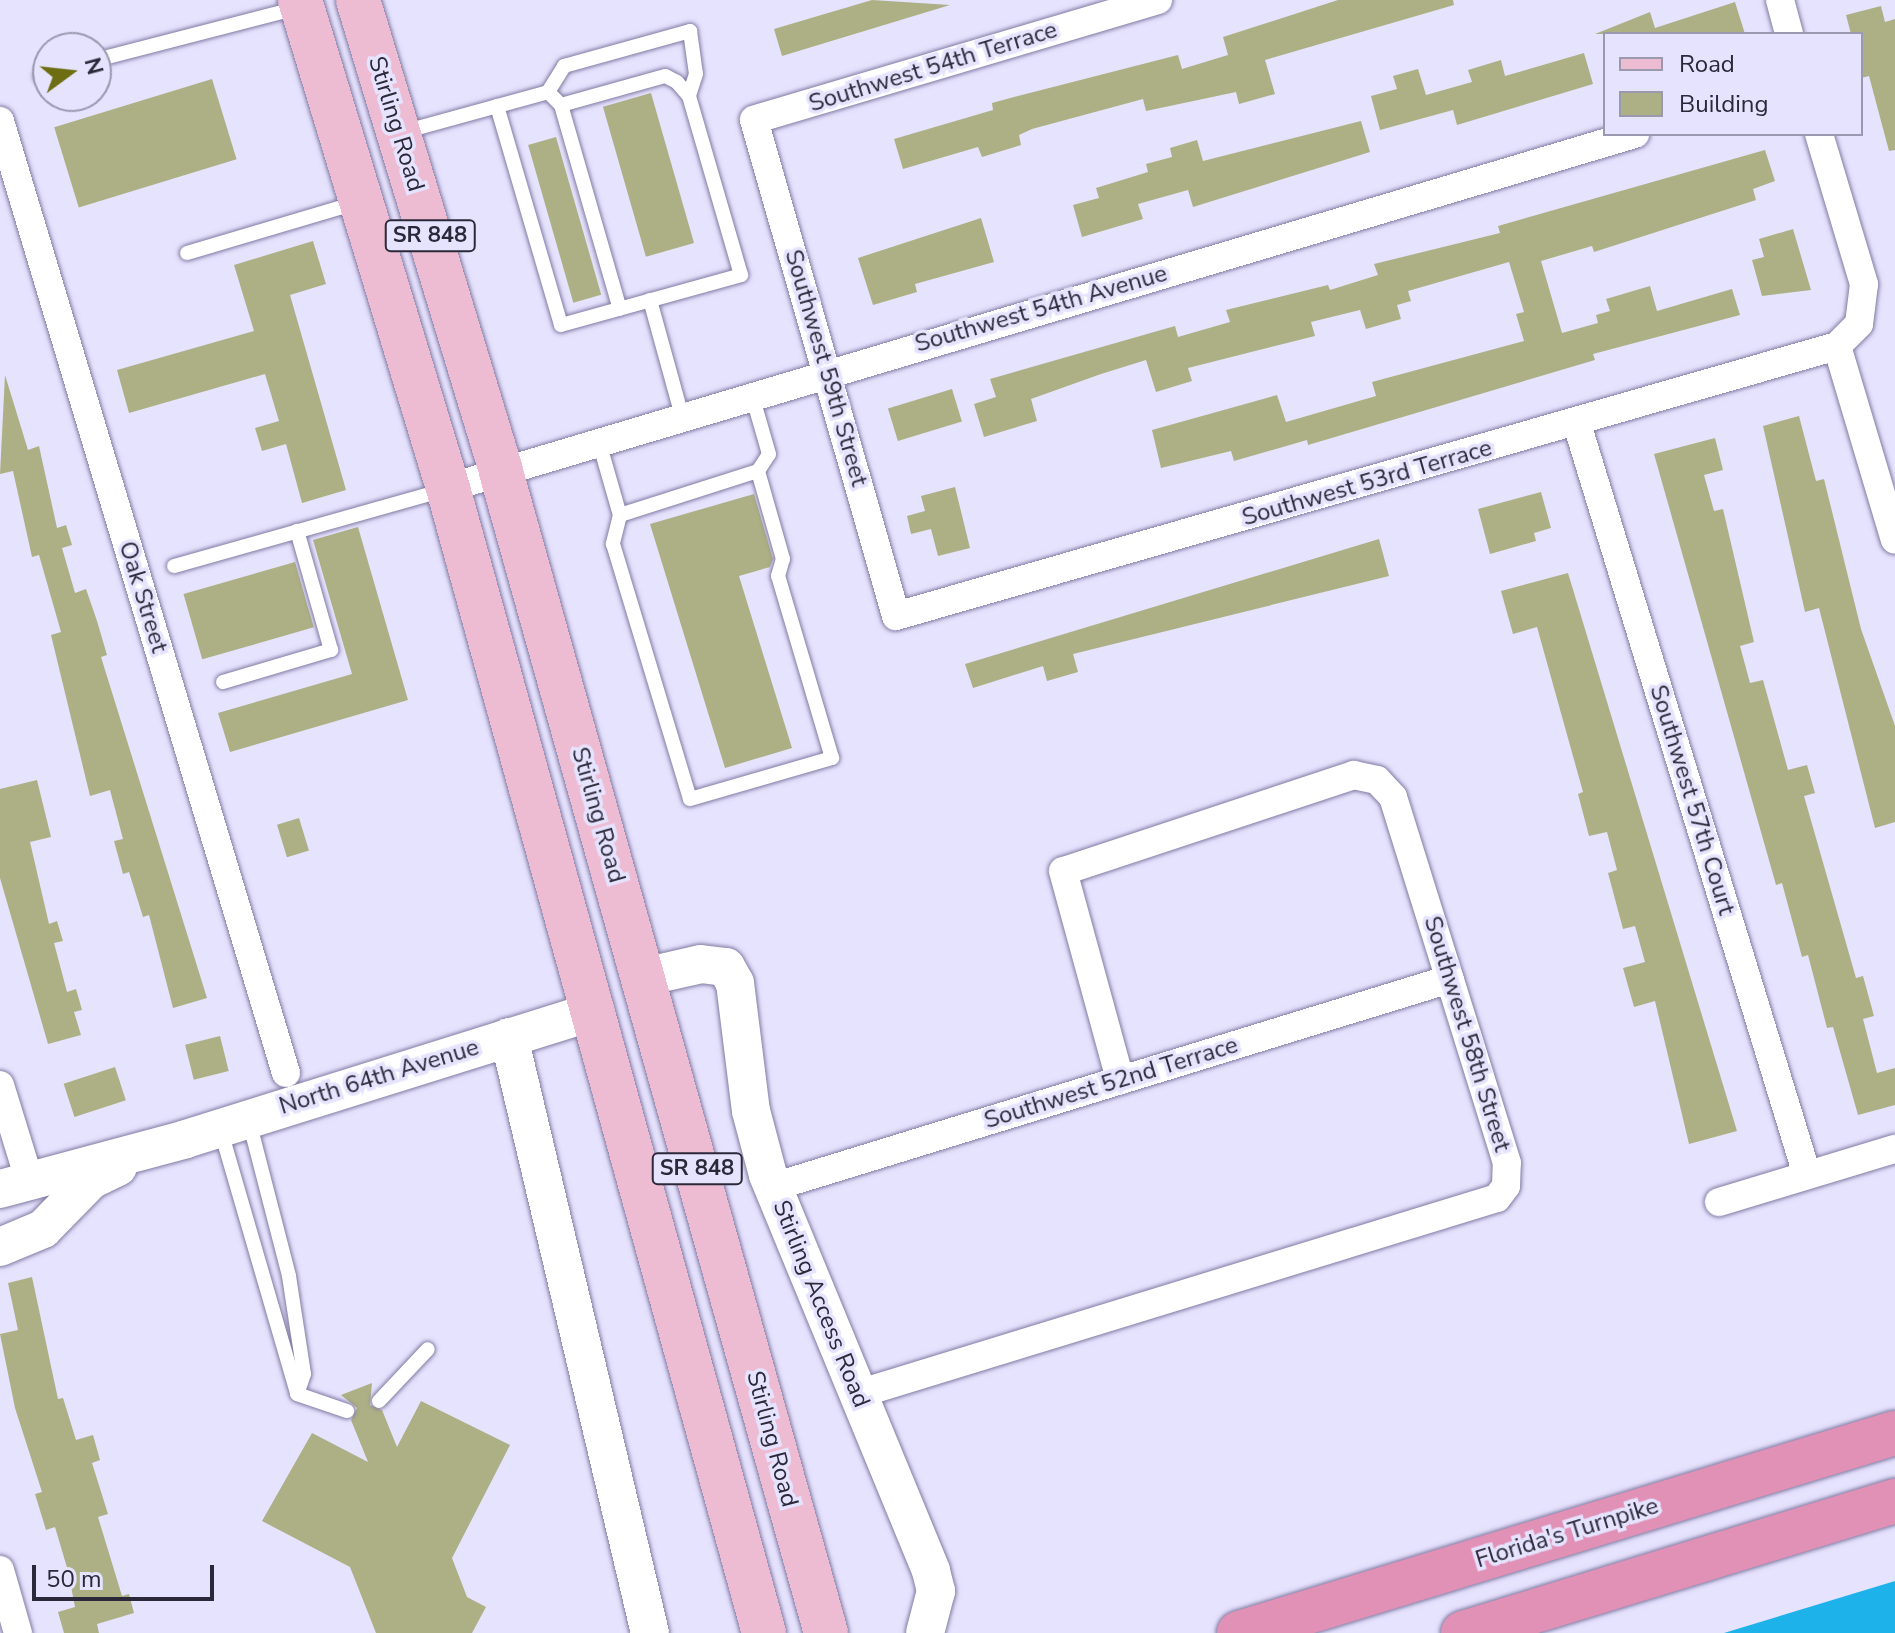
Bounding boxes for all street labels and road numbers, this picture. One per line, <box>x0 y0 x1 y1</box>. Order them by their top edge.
street label: Southwest 54th Terrace <box>805 16 1061 118</box>
street label: Stirling Road <box>362 53 430 195</box>
road number: SR 848 <box>384 218 476 254</box>
street label: Southwest 59th Street <box>778 246 874 490</box>
street label: Southwest 54th Avenue <box>912 259 1170 359</box>
street label: Southwest 53rd Terrace <box>1239 434 1495 532</box>
street label: Oak Street <box>112 538 174 656</box>
street label: Southwest 57th Court <box>1643 682 1741 918</box>
street label: Stirling Road <box>565 744 631 886</box>
street label: Southwest 58th Street <box>1417 913 1517 1155</box>
street label: Southwest 52nd Terrace <box>981 1031 1241 1135</box>
street label: North 64th Avenue <box>276 1033 482 1121</box>
road number: SR 848 <box>651 1151 743 1187</box>
street label: Stirling Access Road <box>766 1196 876 1412</box>
street label: Stirling Road <box>740 1368 804 1510</box>
street label: Florida's Turnpike <box>1472 1491 1662 1575</box>

